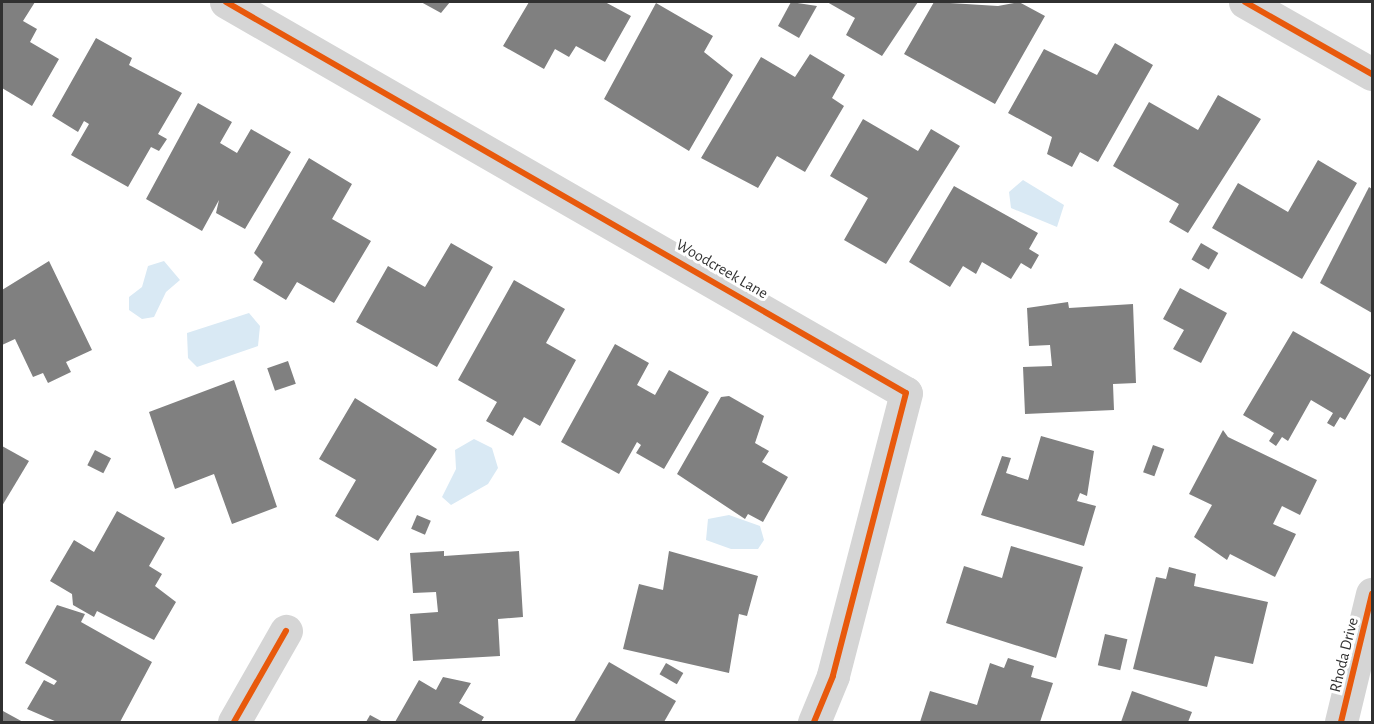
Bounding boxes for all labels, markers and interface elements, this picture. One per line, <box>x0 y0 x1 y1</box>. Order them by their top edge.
street label: Woodcreek Lane <box>673 235 771 303</box>
street label: Rhoda Drive <box>1325 616 1363 694</box>

